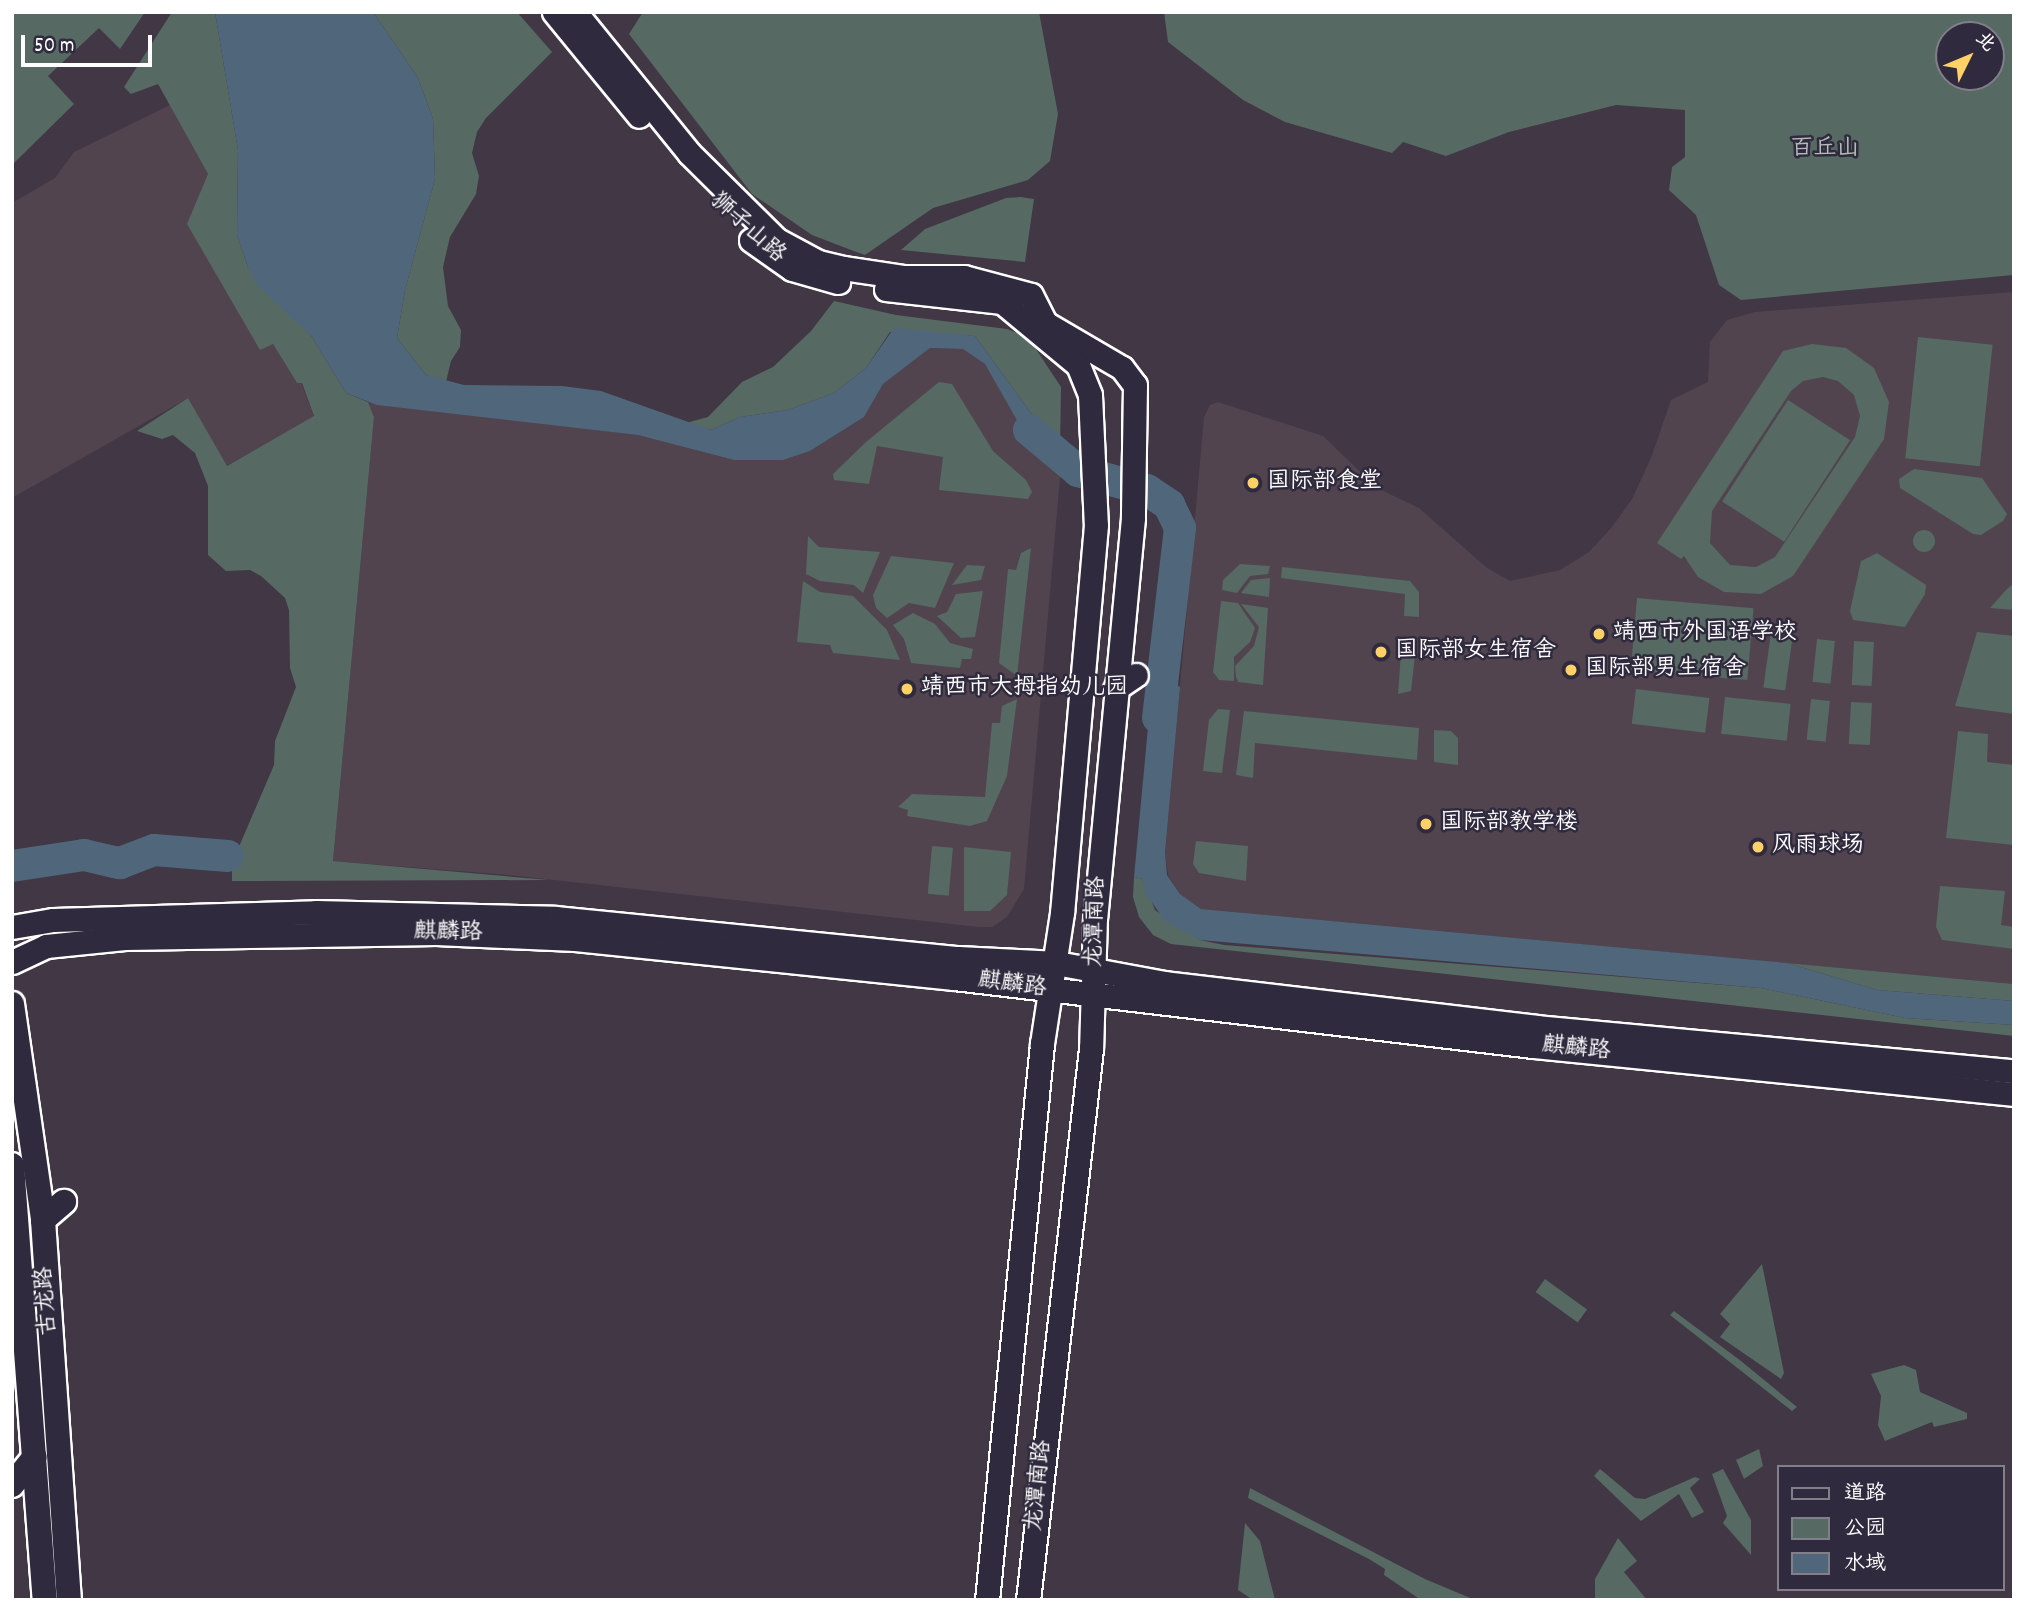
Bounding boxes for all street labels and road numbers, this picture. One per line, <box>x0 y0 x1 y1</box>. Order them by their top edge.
street label: 狮子山路 <box>704 188 790 270</box>
street label: 龙潭南路 <box>1082 876 1112 968</box>
street label: 麒麟路 <box>413 920 483 948</box>
street label: 麒麟路 <box>976 968 1048 1004</box>
street label: 麒麟路 <box>1540 1033 1612 1067</box>
street label: 古龙路 <box>32 1266 64 1336</box>
street label: 龙潭南路 <box>1021 1439 1059 1533</box>

